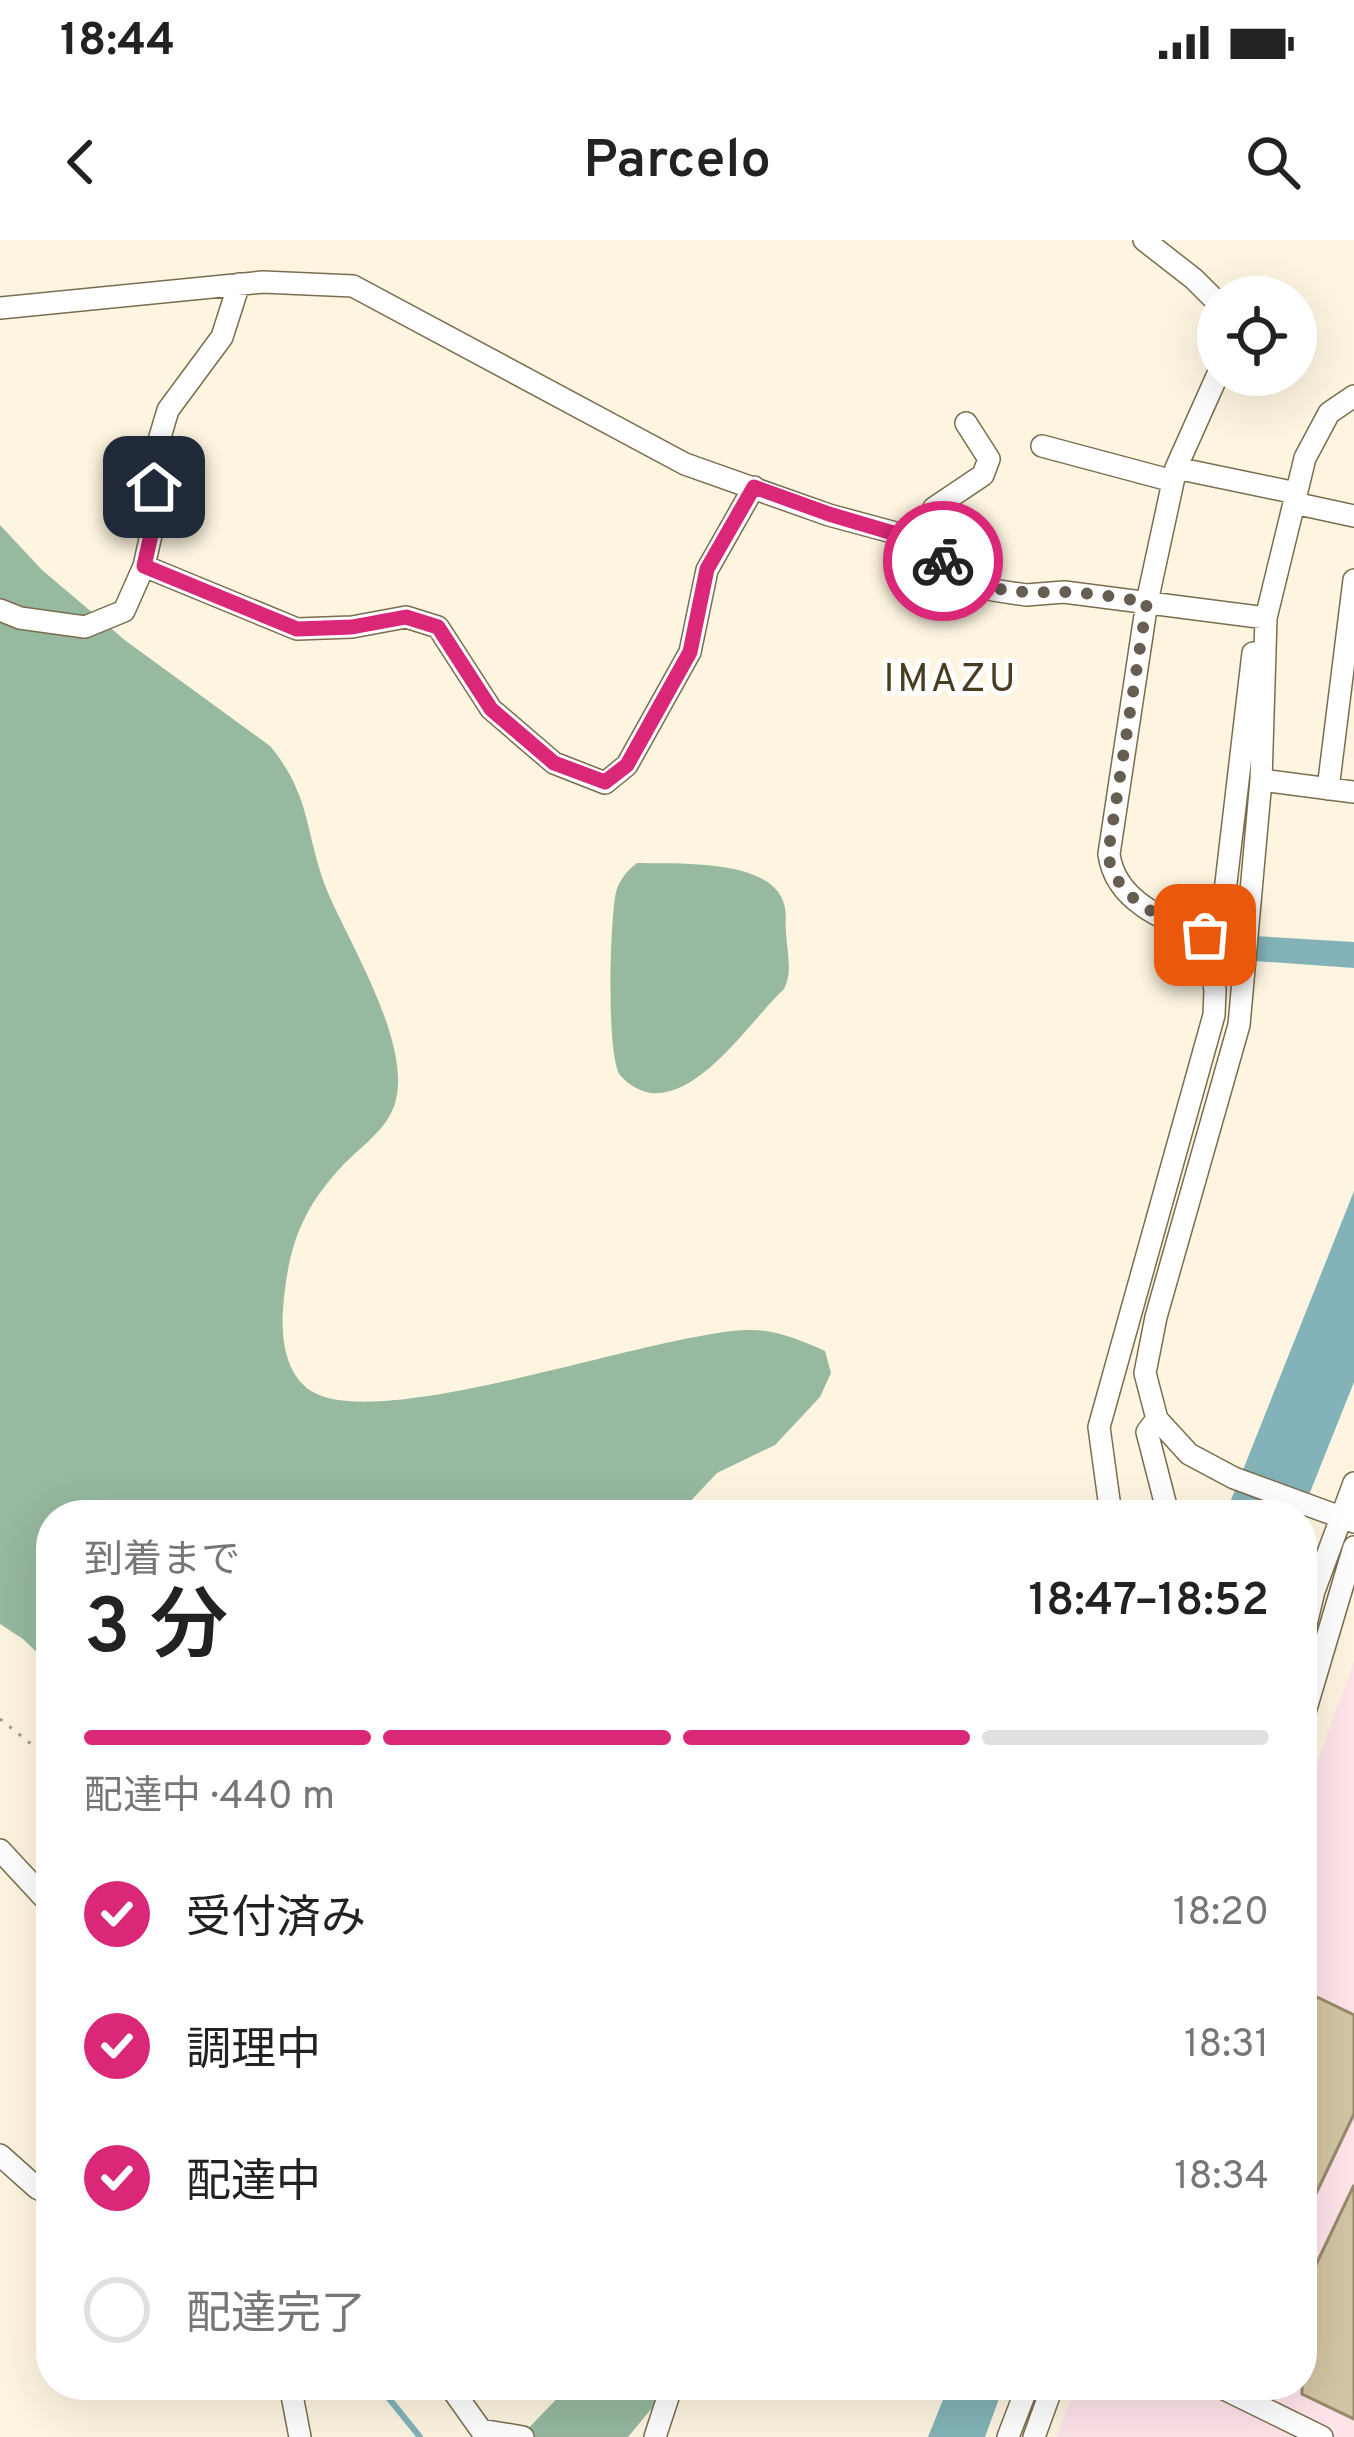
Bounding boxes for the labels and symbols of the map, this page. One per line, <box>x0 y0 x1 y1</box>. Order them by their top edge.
pin <box>103 436 205 538</box>
courier <box>883 501 1003 621</box>
district label: IMAZU <box>883 657 1019 706</box>
pin <box>1154 884 1256 986</box>

